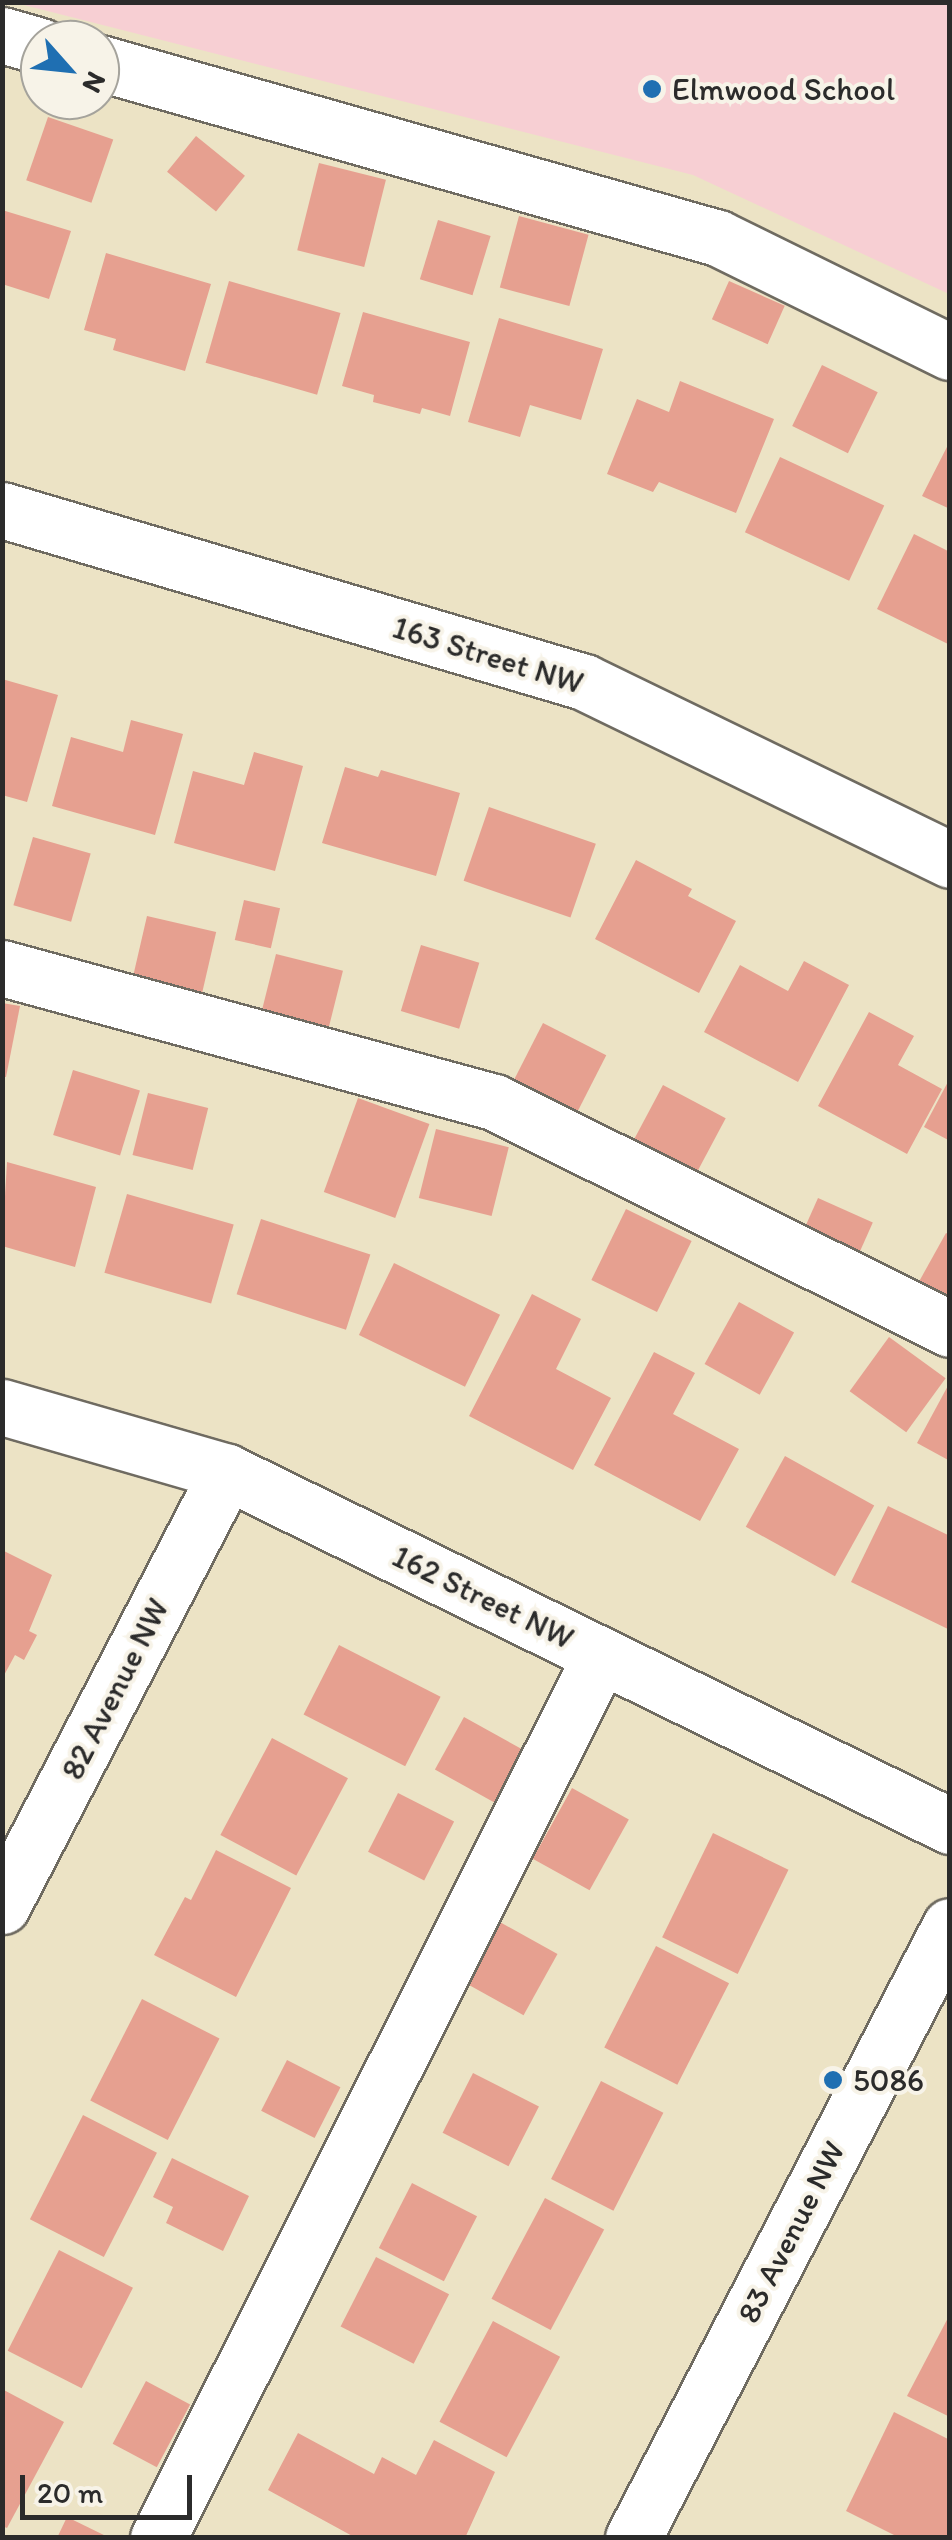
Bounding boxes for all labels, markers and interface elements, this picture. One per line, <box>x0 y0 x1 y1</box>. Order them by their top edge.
north arrow <box>20 20 120 120</box>
text: N <box>76 67 114 99</box>
place label: Elmwood School <box>672 70 895 108</box>
marker: Elmwood School <box>641 78 663 100</box>
street label: 163 Street NW <box>388 608 588 702</box>
street label: 162 Street NW <box>386 1537 580 1657</box>
street label: 82 Avenue NW <box>53 1592 177 1786</box>
place label: 5086 <box>853 2061 924 2099</box>
marker: 5086 <box>822 2069 844 2091</box>
street label: 83 Avenue NW <box>729 2135 853 2329</box>
scale bar <box>25 2455 198 2517</box>
text: 20 m <box>37 2474 103 2511</box>

